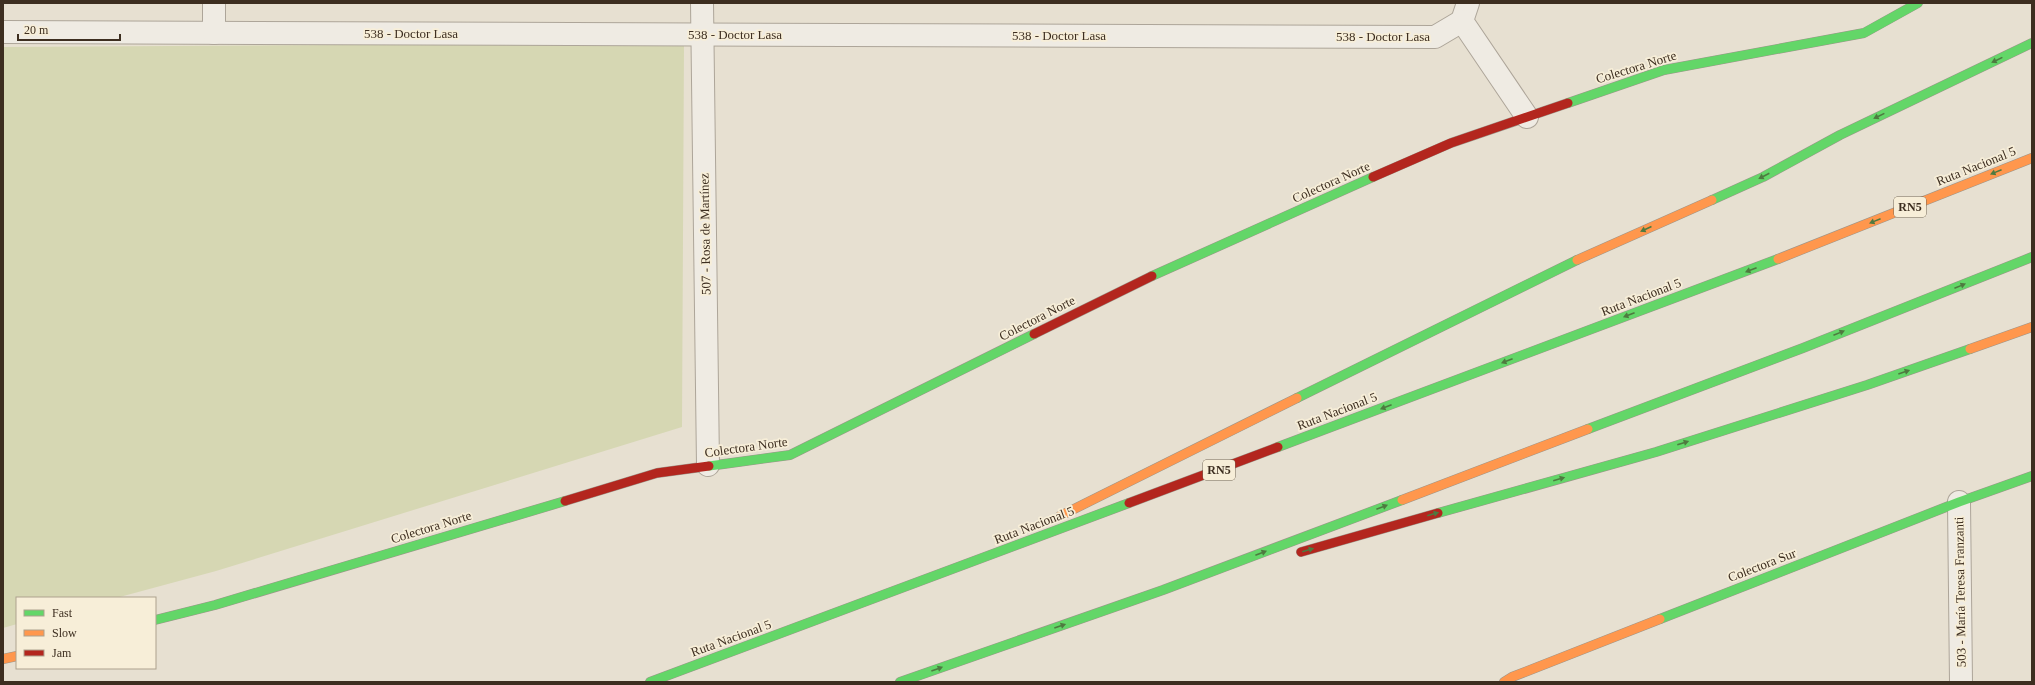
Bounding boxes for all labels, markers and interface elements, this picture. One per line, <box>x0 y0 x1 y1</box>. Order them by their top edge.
scale bar <box>18 16 120 42</box>
text: 20 m <box>24 23 49 37</box>
street label: 538 - Doctor Lasa <box>364 26 458 41</box>
street label: 538 - Doctor Lasa <box>688 27 782 42</box>
street label: 538 - Doctor Lasa <box>1012 28 1106 43</box>
street label: 538 - Doctor Lasa <box>1336 29 1430 44</box>
street label: Colectora Norte <box>1594 48 1678 86</box>
one-way arrow <box>1991 57 2002 63</box>
one-way arrow <box>1874 113 1885 119</box>
street label: Ruta Nacional 5 <box>1934 143 2018 189</box>
street label: Colectora Norte <box>1290 158 1372 206</box>
one-way arrow <box>1989 170 2001 176</box>
street label: 507 - Rosa de Martínez <box>696 173 714 295</box>
one-way arrow <box>1759 173 1770 179</box>
road number: RN5 <box>1894 197 1926 217</box>
one-way arrow <box>1869 218 1881 224</box>
one-way arrow <box>1640 226 1651 232</box>
one-way arrow <box>1744 267 1756 273</box>
street label: Ruta Nacional 5 <box>1599 275 1683 319</box>
one-way arrow <box>1955 282 1967 288</box>
street label: Colectora Norte <box>996 292 1078 344</box>
one-way arrow <box>1623 313 1635 319</box>
one-way arrow <box>1834 330 1846 336</box>
one-way arrow <box>1501 359 1513 365</box>
one-way arrow <box>1898 368 1910 374</box>
street label: Ruta Nacional 5 <box>1295 389 1379 433</box>
one-way arrow <box>1379 404 1391 410</box>
street label: Colectora Norte <box>704 434 789 460</box>
one-way arrow <box>1678 440 1690 446</box>
road number: RN5 <box>1203 460 1235 480</box>
one-way arrow <box>1553 476 1565 482</box>
street label: Ruta Nacional 5 <box>992 503 1076 547</box>
one-way arrow <box>1377 504 1389 510</box>
street label: Colectora Norte <box>389 508 473 546</box>
one-way arrow <box>1428 511 1440 517</box>
street label: 503 - María Teresa Franzanti <box>1951 516 1969 667</box>
street label: Colectora Sur <box>1726 545 1799 585</box>
one-way arrow <box>1302 546 1315 552</box>
one-way arrow <box>1255 550 1267 556</box>
legend <box>16 597 156 669</box>
text: Fast <box>52 606 73 620</box>
street label: Ruta Nacional 5 <box>689 617 773 659</box>
one-way arrow <box>1054 623 1066 629</box>
text: Slow <box>52 626 77 640</box>
text: Jam <box>52 646 72 660</box>
one-way arrow <box>931 666 943 672</box>

